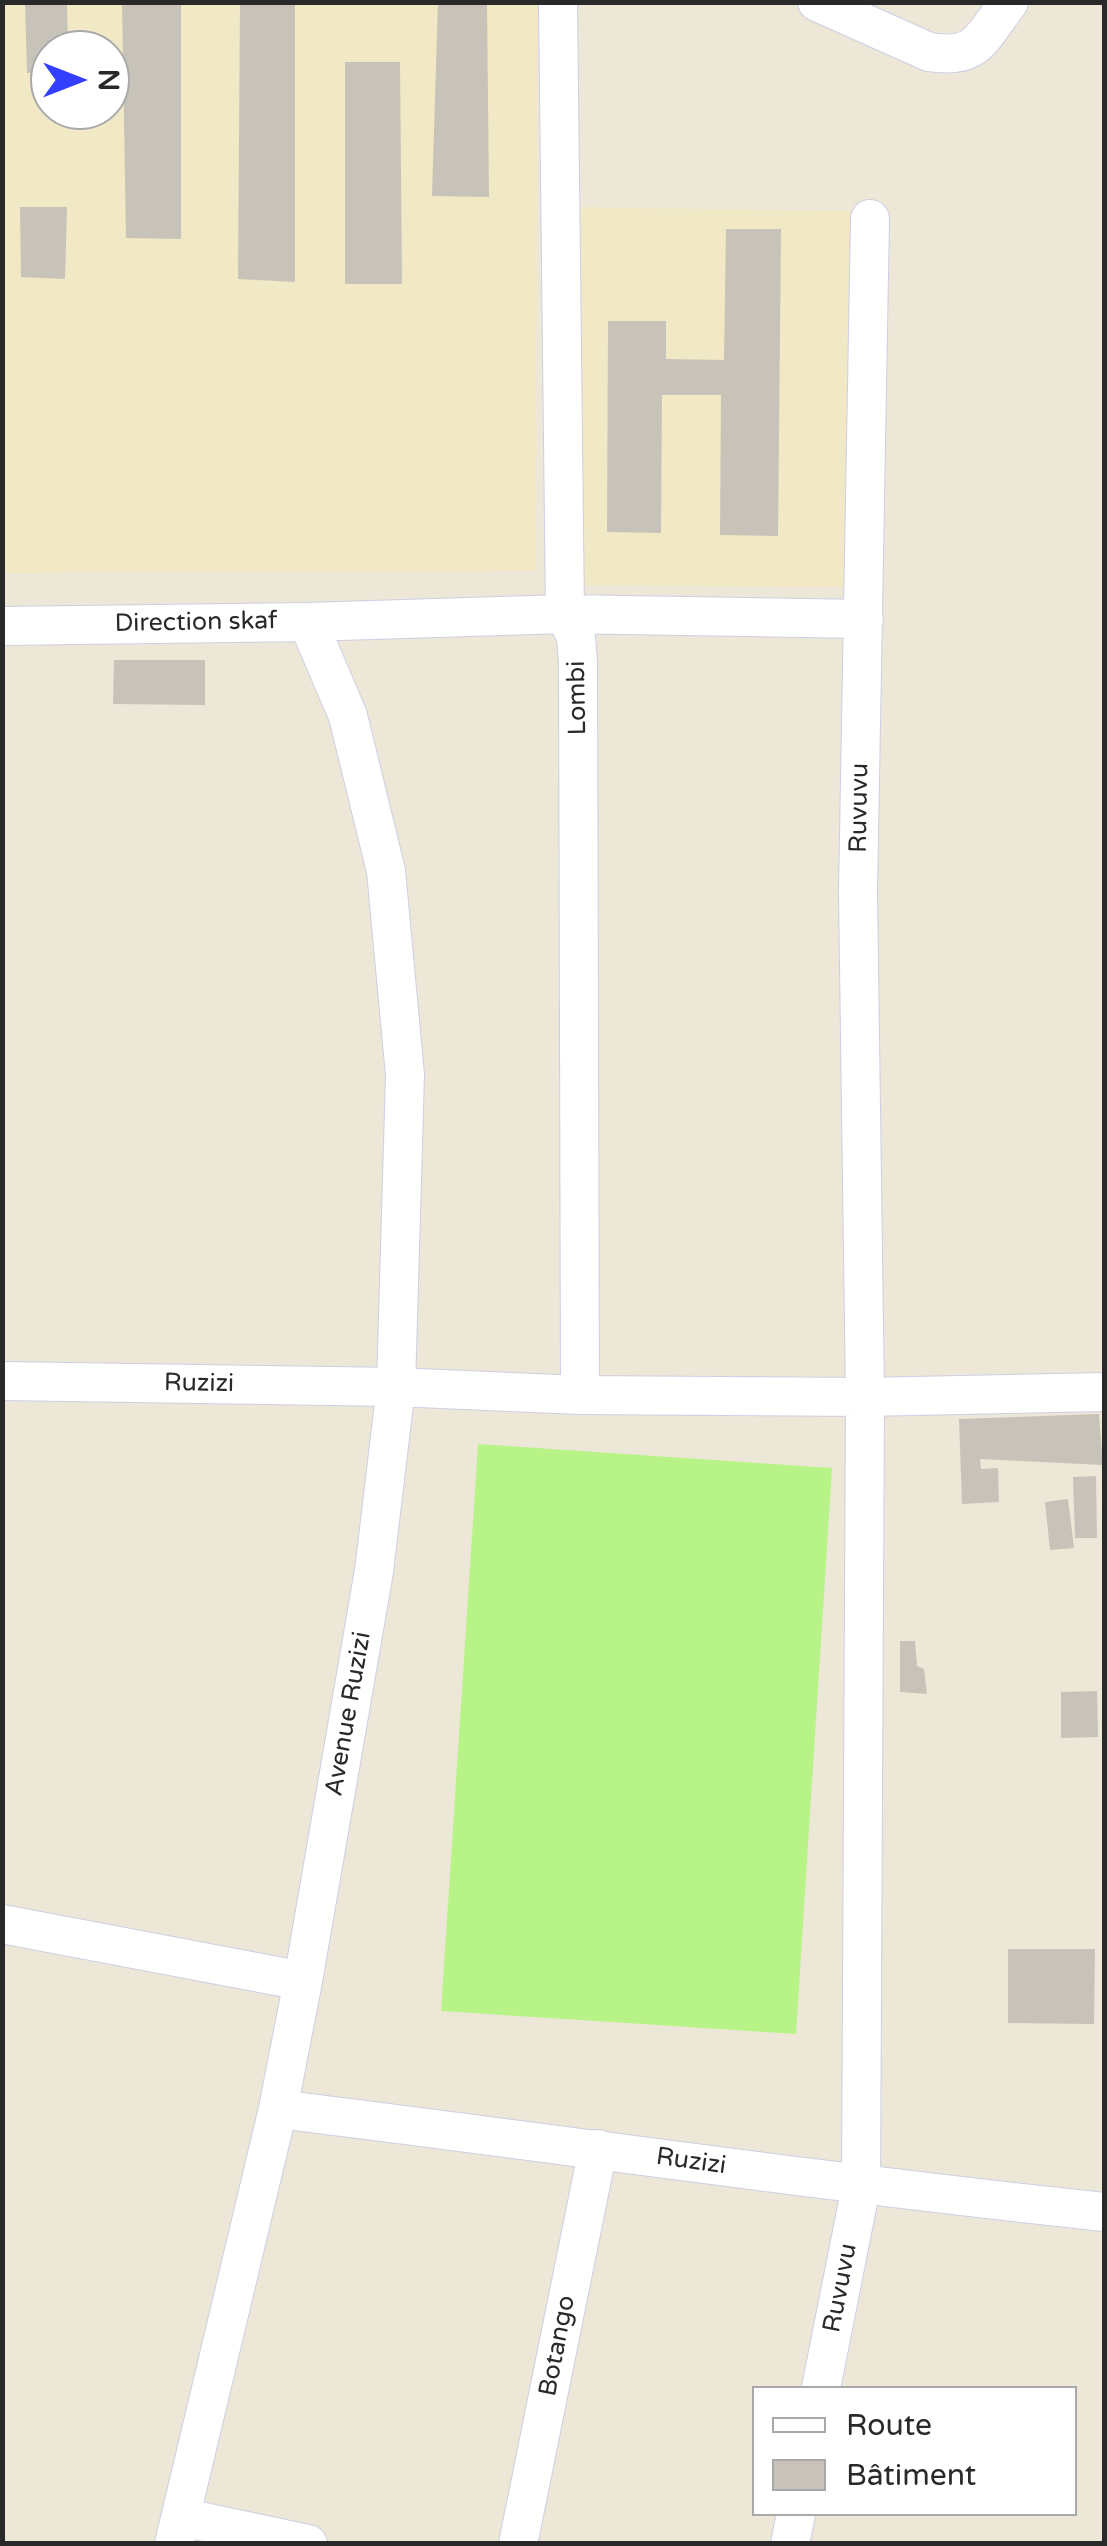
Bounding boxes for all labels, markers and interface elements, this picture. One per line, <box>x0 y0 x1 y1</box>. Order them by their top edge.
north arrow <box>30 30 130 130</box>
text: N <box>91 69 125 91</box>
street label: Direction skaf <box>114 607 278 639</box>
street label: Lombi <box>562 660 594 736</box>
street label: Ruvuvu <box>844 763 876 853</box>
street label: Ruzizi <box>164 1368 234 1400</box>
street label: Avenue Ruzizi <box>320 1629 378 1799</box>
street label: Ruzizi <box>654 2142 728 2182</box>
street label: Ruvuvu <box>818 2241 864 2335</box>
street label: Botango <box>534 2293 582 2399</box>
legend <box>752 2386 1077 2516</box>
text: Route <box>846 2407 932 2444</box>
text: Bâtiment <box>846 2457 976 2494</box>

